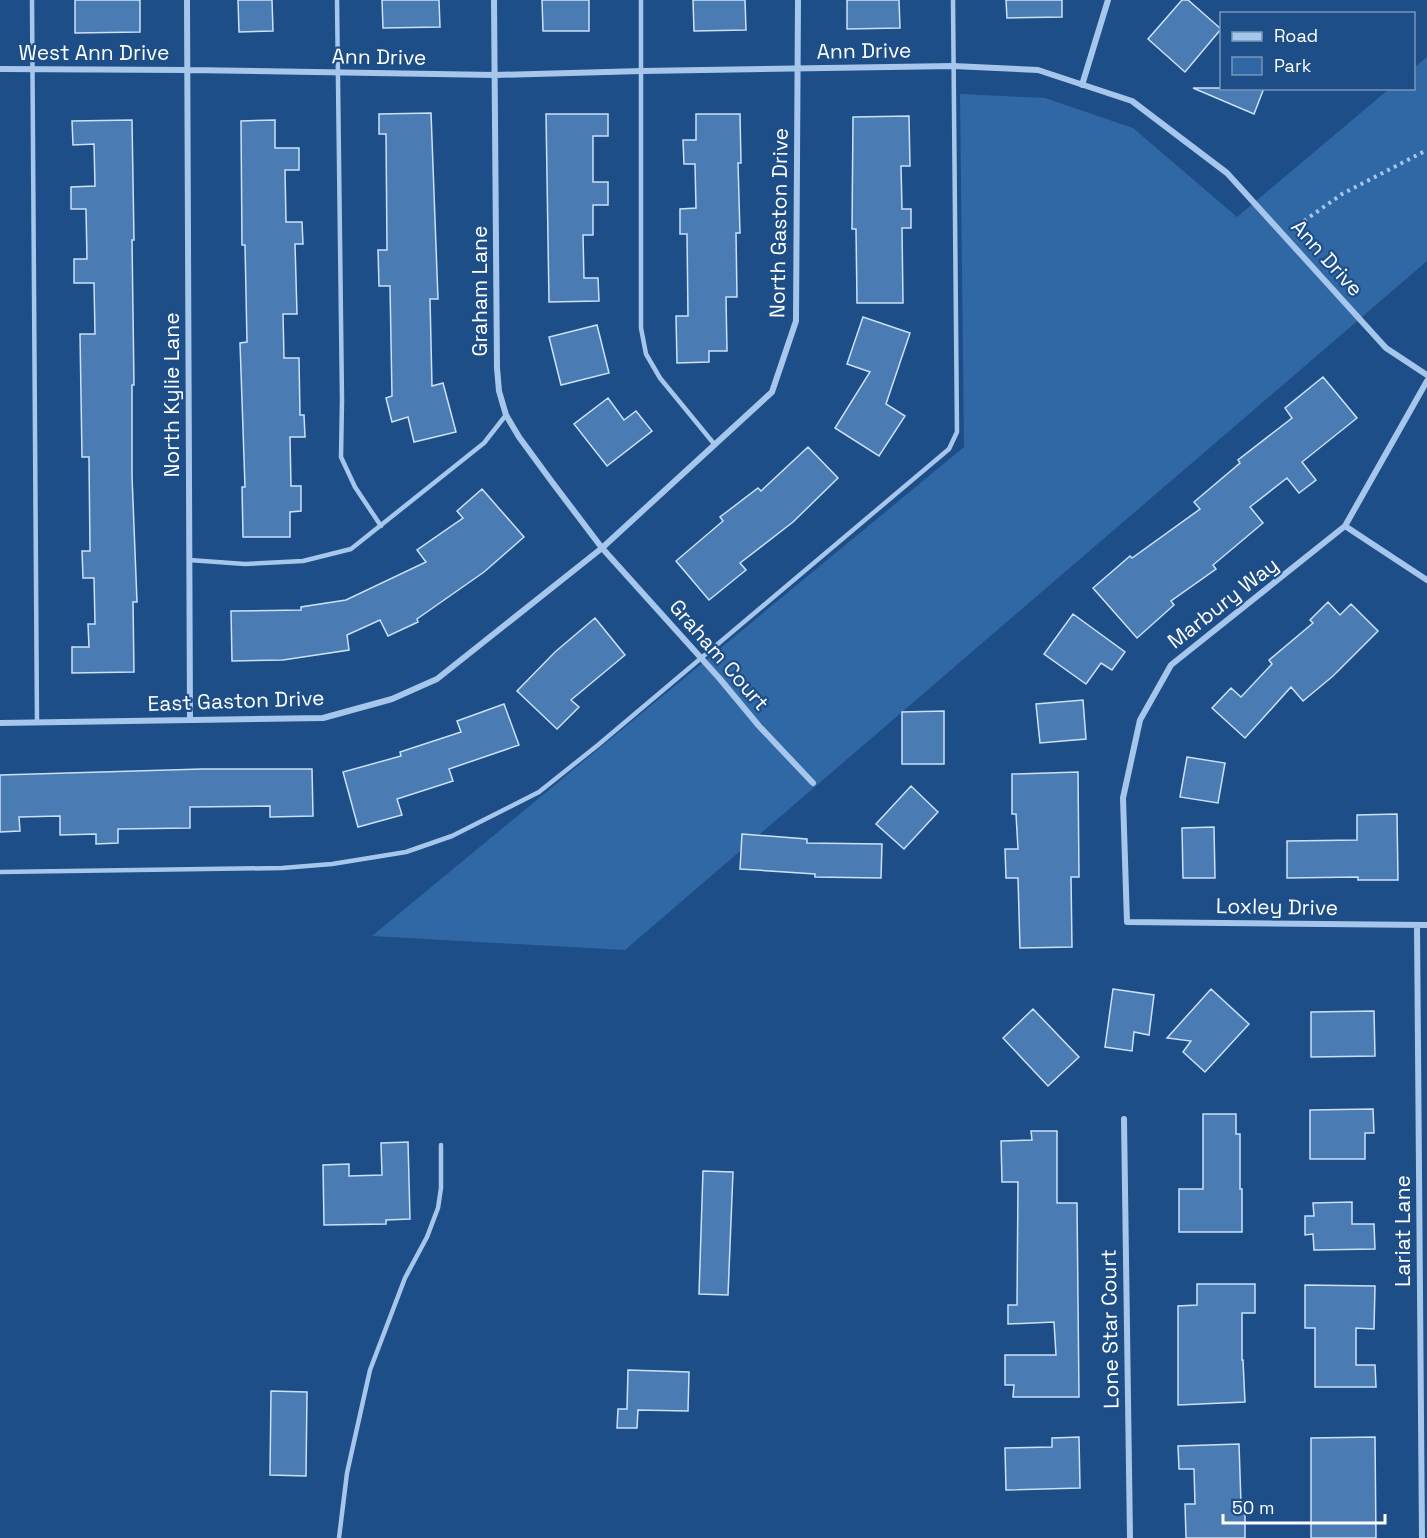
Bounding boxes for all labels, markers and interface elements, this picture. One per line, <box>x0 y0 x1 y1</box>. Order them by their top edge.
legend <box>1220 12 1415 90</box>
text: Road <box>1274 24 1318 47</box>
street label: Ann Drive <box>816 36 912 65</box>
street label: West Ann Drive <box>19 39 169 66</box>
street label: Ann Drive <box>331 42 427 71</box>
text: Park <box>1274 54 1312 77</box>
street label: North Gaston Drive <box>763 128 794 318</box>
street label: Ann Drive <box>1286 213 1369 302</box>
street label: Graham Lane <box>466 226 493 356</box>
street label: North Kylie Lane <box>158 312 185 478</box>
street label: Marbury Way <box>1162 551 1284 654</box>
street label: Graham Court <box>664 593 775 716</box>
street label: East Gaston Drive <box>147 684 325 717</box>
street label: Loxley Drive <box>1216 892 1338 921</box>
street label: Lariat Lane <box>1389 1175 1416 1287</box>
street label: Lone Star Court <box>1095 1249 1124 1409</box>
scale bar <box>1223 1487 1385 1525</box>
text: 50 m <box>1232 1496 1274 1519</box>

